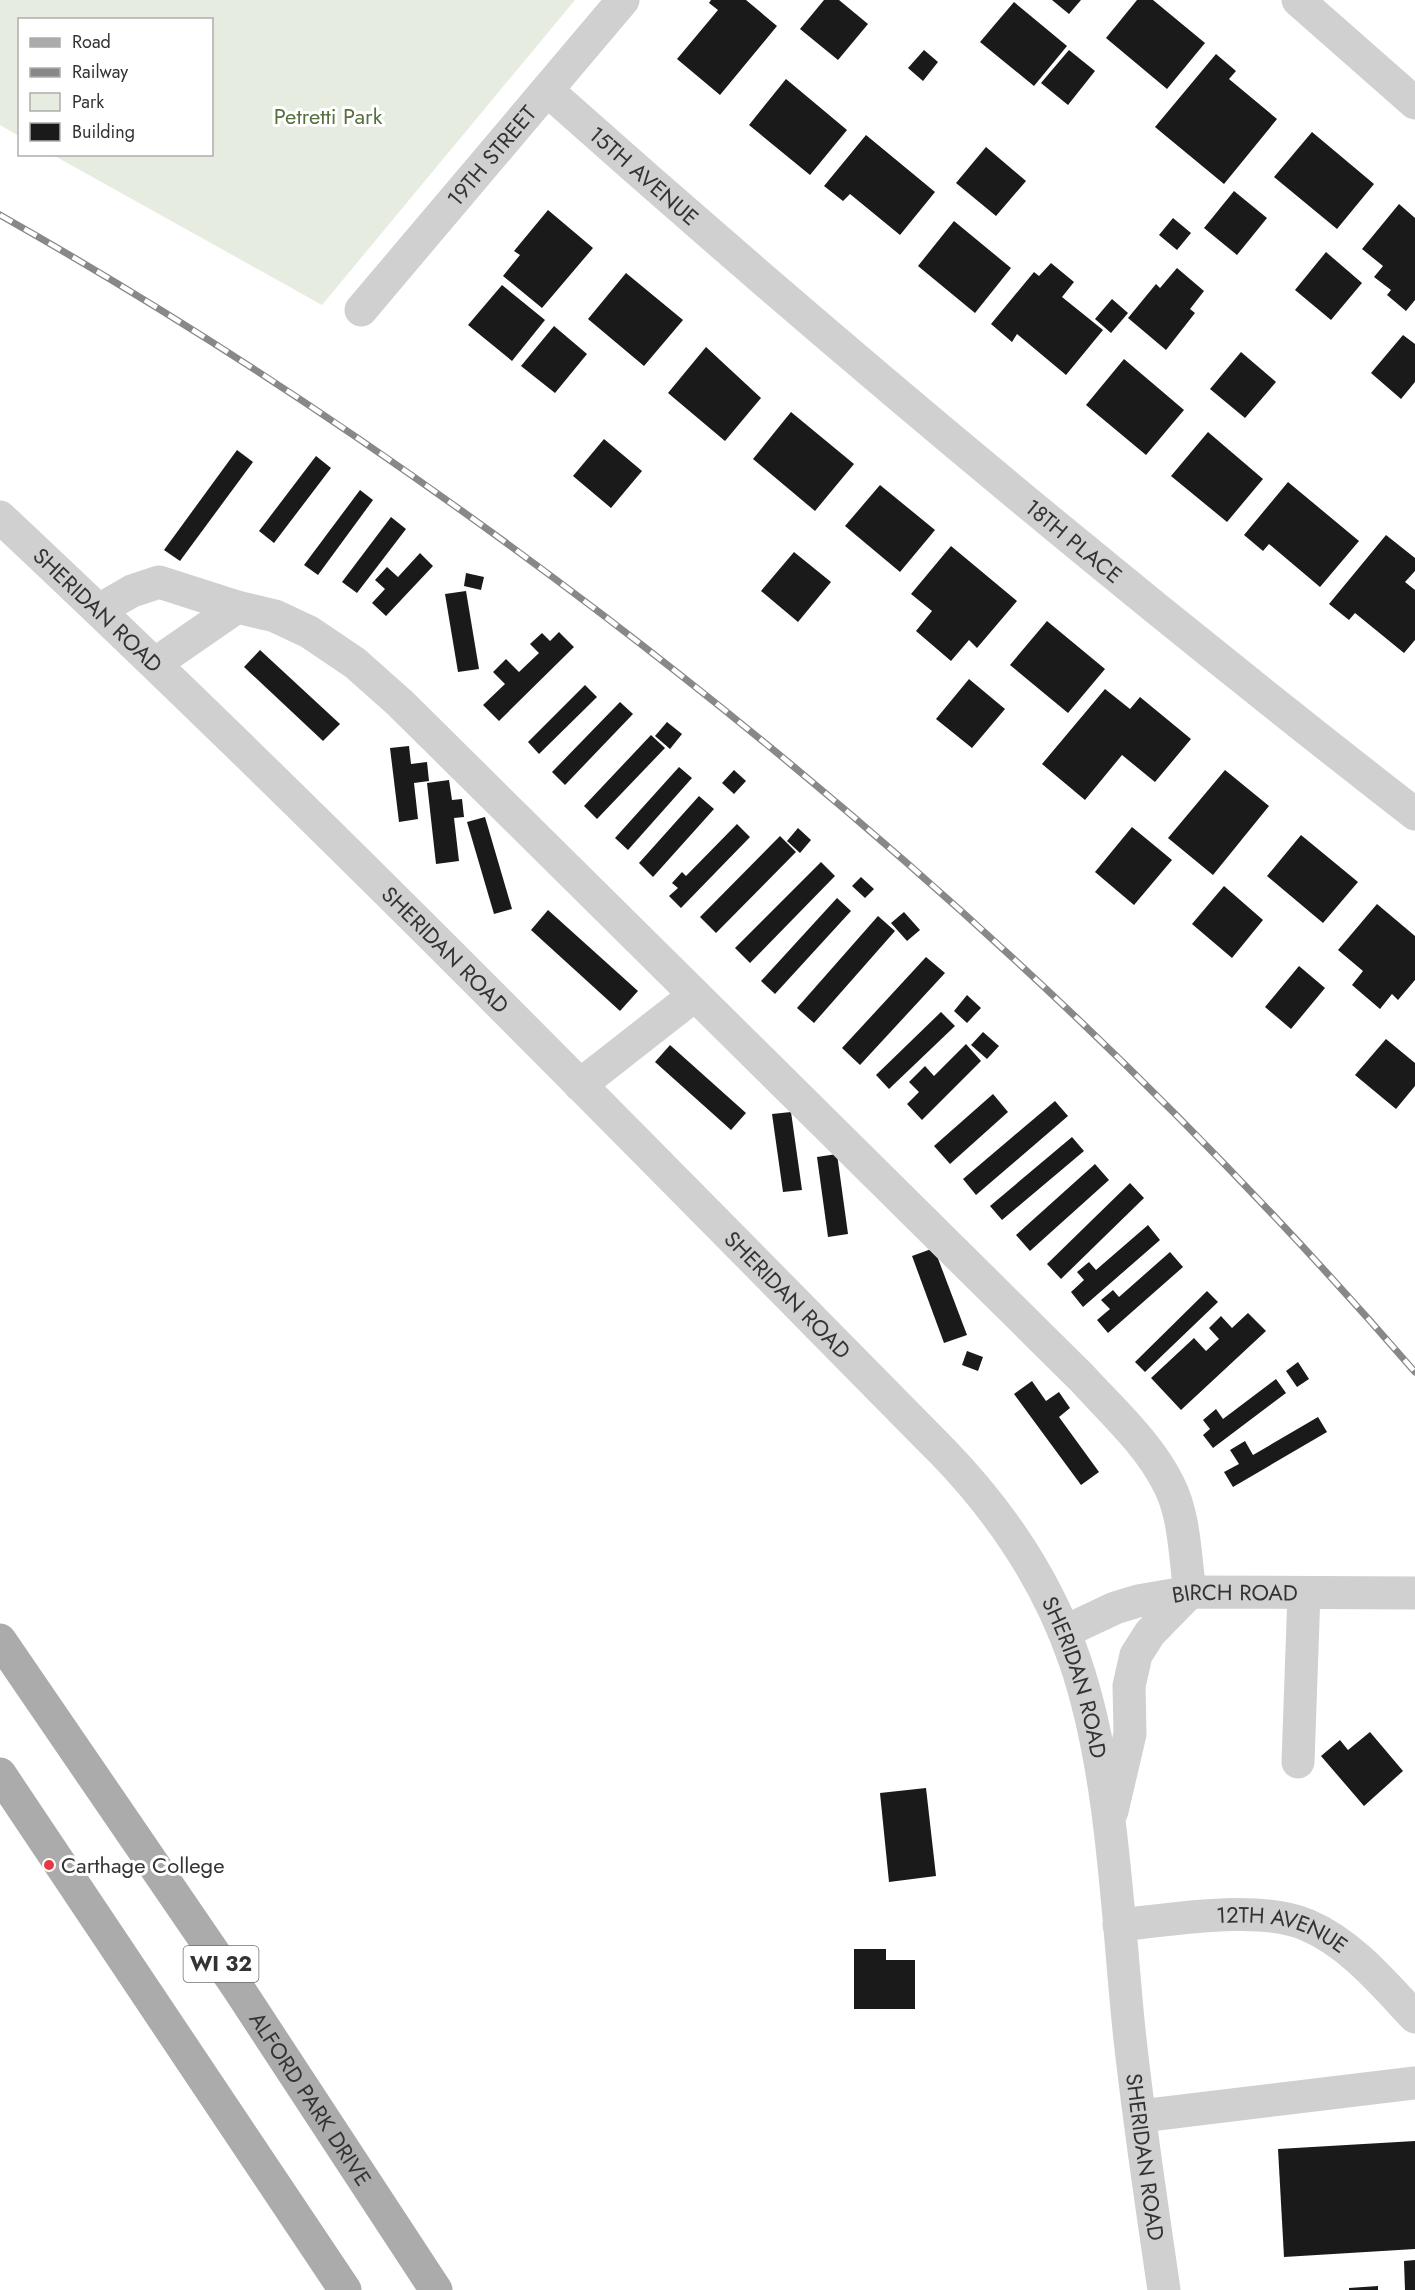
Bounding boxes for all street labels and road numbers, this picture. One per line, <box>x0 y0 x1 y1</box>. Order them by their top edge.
street label: 19TH STREET <box>439 98 544 213</box>
street label: 15TH AVENUE <box>582 119 706 233</box>
street label: 18TH PLACE <box>1018 491 1129 591</box>
street label: SHERIDAN ROAD <box>26 540 170 680</box>
street label: SHERIDAN ROAD <box>374 879 517 1021</box>
street label: SHERIDAN ROAD <box>717 1223 858 1366</box>
street label: BIRCH ROAD <box>1169 1576 1298 1611</box>
street label: SHERIDAN ROAD <box>1034 1591 1115 1761</box>
street label: 12TH AVENUE <box>1215 1898 1355 1961</box>
road number: WI 32 <box>184 1946 258 1982</box>
street label: ALFORD PARK DRIVE <box>242 2005 379 2192</box>
street label: SHERIDAN ROAD <box>1118 2071 1173 2243</box>

